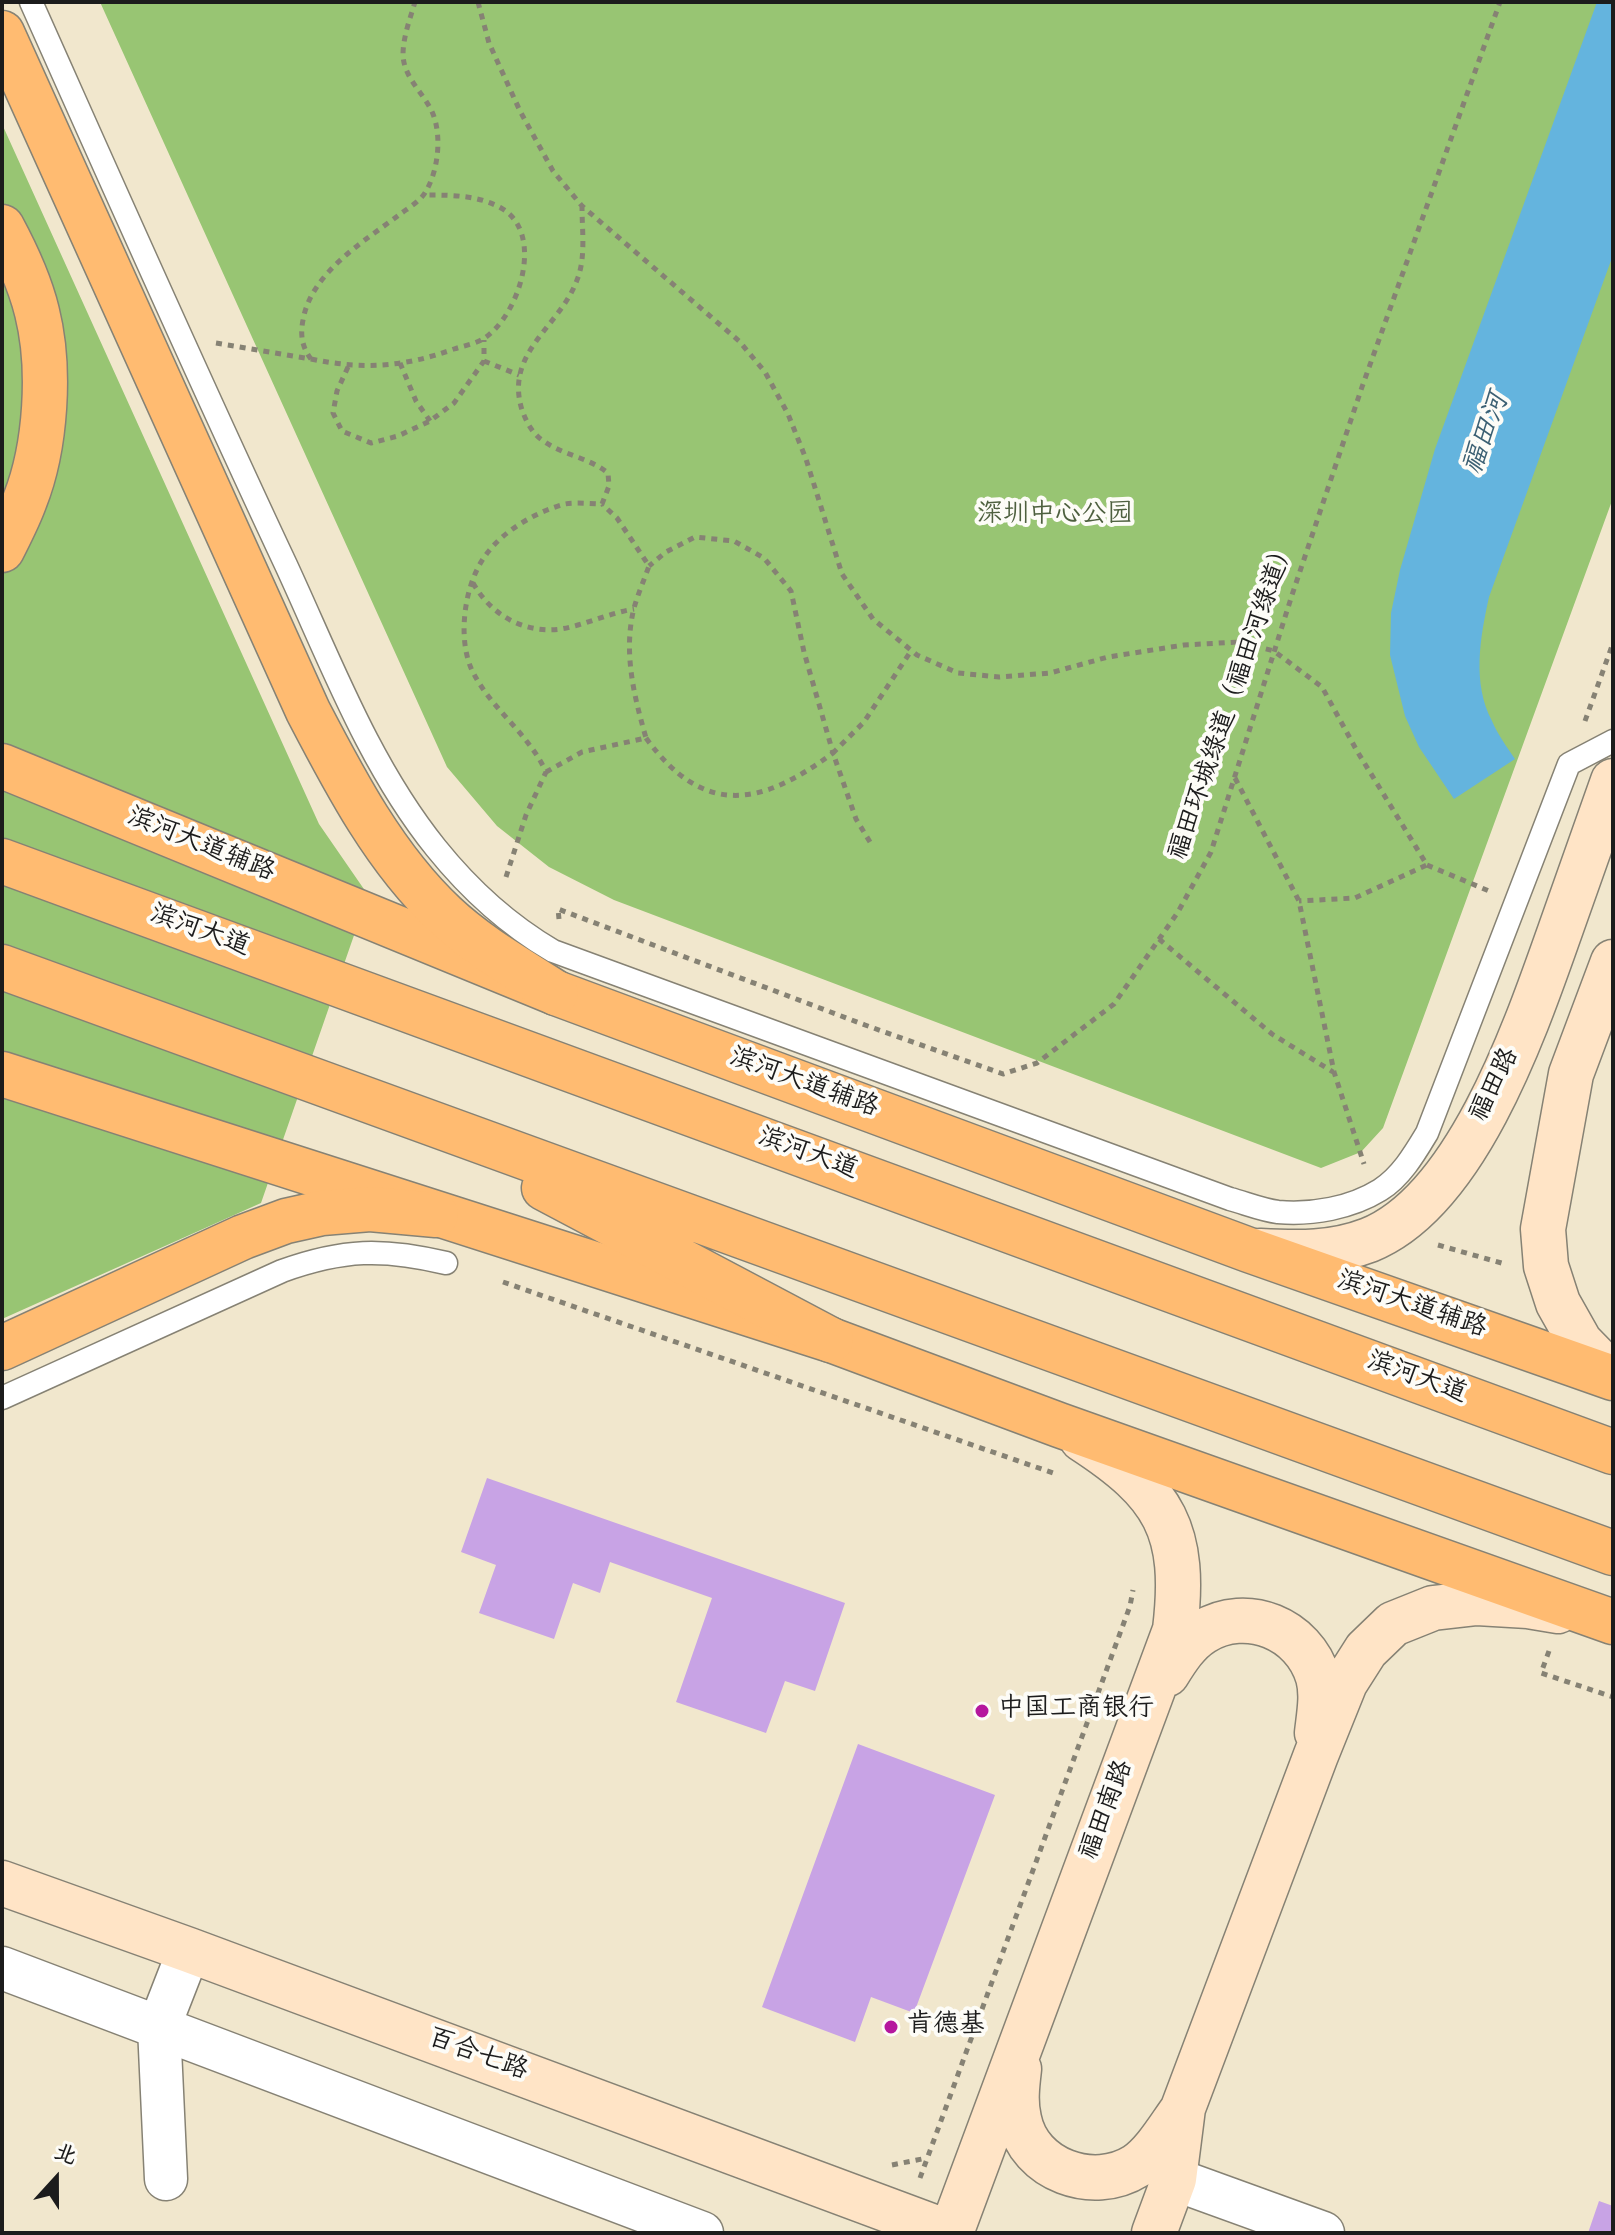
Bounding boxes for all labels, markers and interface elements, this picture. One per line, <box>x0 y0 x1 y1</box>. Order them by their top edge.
water label: 福田河 <box>1459 390 1519 480</box>
park label: 深圳中心公园 <box>977 501 1133 533</box>
street label: 福田环城绿道（福田河绿道） <box>1165 535 1305 865</box>
street label: 滨河大道辅路 <box>122 803 278 891</box>
street label: 滨河大道 <box>145 901 253 965</box>
street label: 滨河大道辅路 <box>724 1044 882 1126</box>
street label: 福田路 <box>1466 1044 1528 1128</box>
street label: 滨河大道 <box>753 1124 861 1188</box>
street label: 滨河大道辅路 <box>1332 1267 1490 1347</box>
street label: 滨河大道 <box>1362 1348 1470 1412</box>
place label: 中国工商银行 <box>998 1695 1154 1727</box>
marker: 中国工商银行 <box>973 1702 991 1720</box>
street label: 福田南路 <box>1076 1757 1142 1865</box>
place label: 肯德基 <box>907 2011 985 2043</box>
marker: 肯德基 <box>882 2018 900 2036</box>
street label: 百合七路 <box>423 2025 531 2089</box>
text: 北 <box>49 2138 81 2175</box>
north arrow <box>16 2139 96 2219</box>

